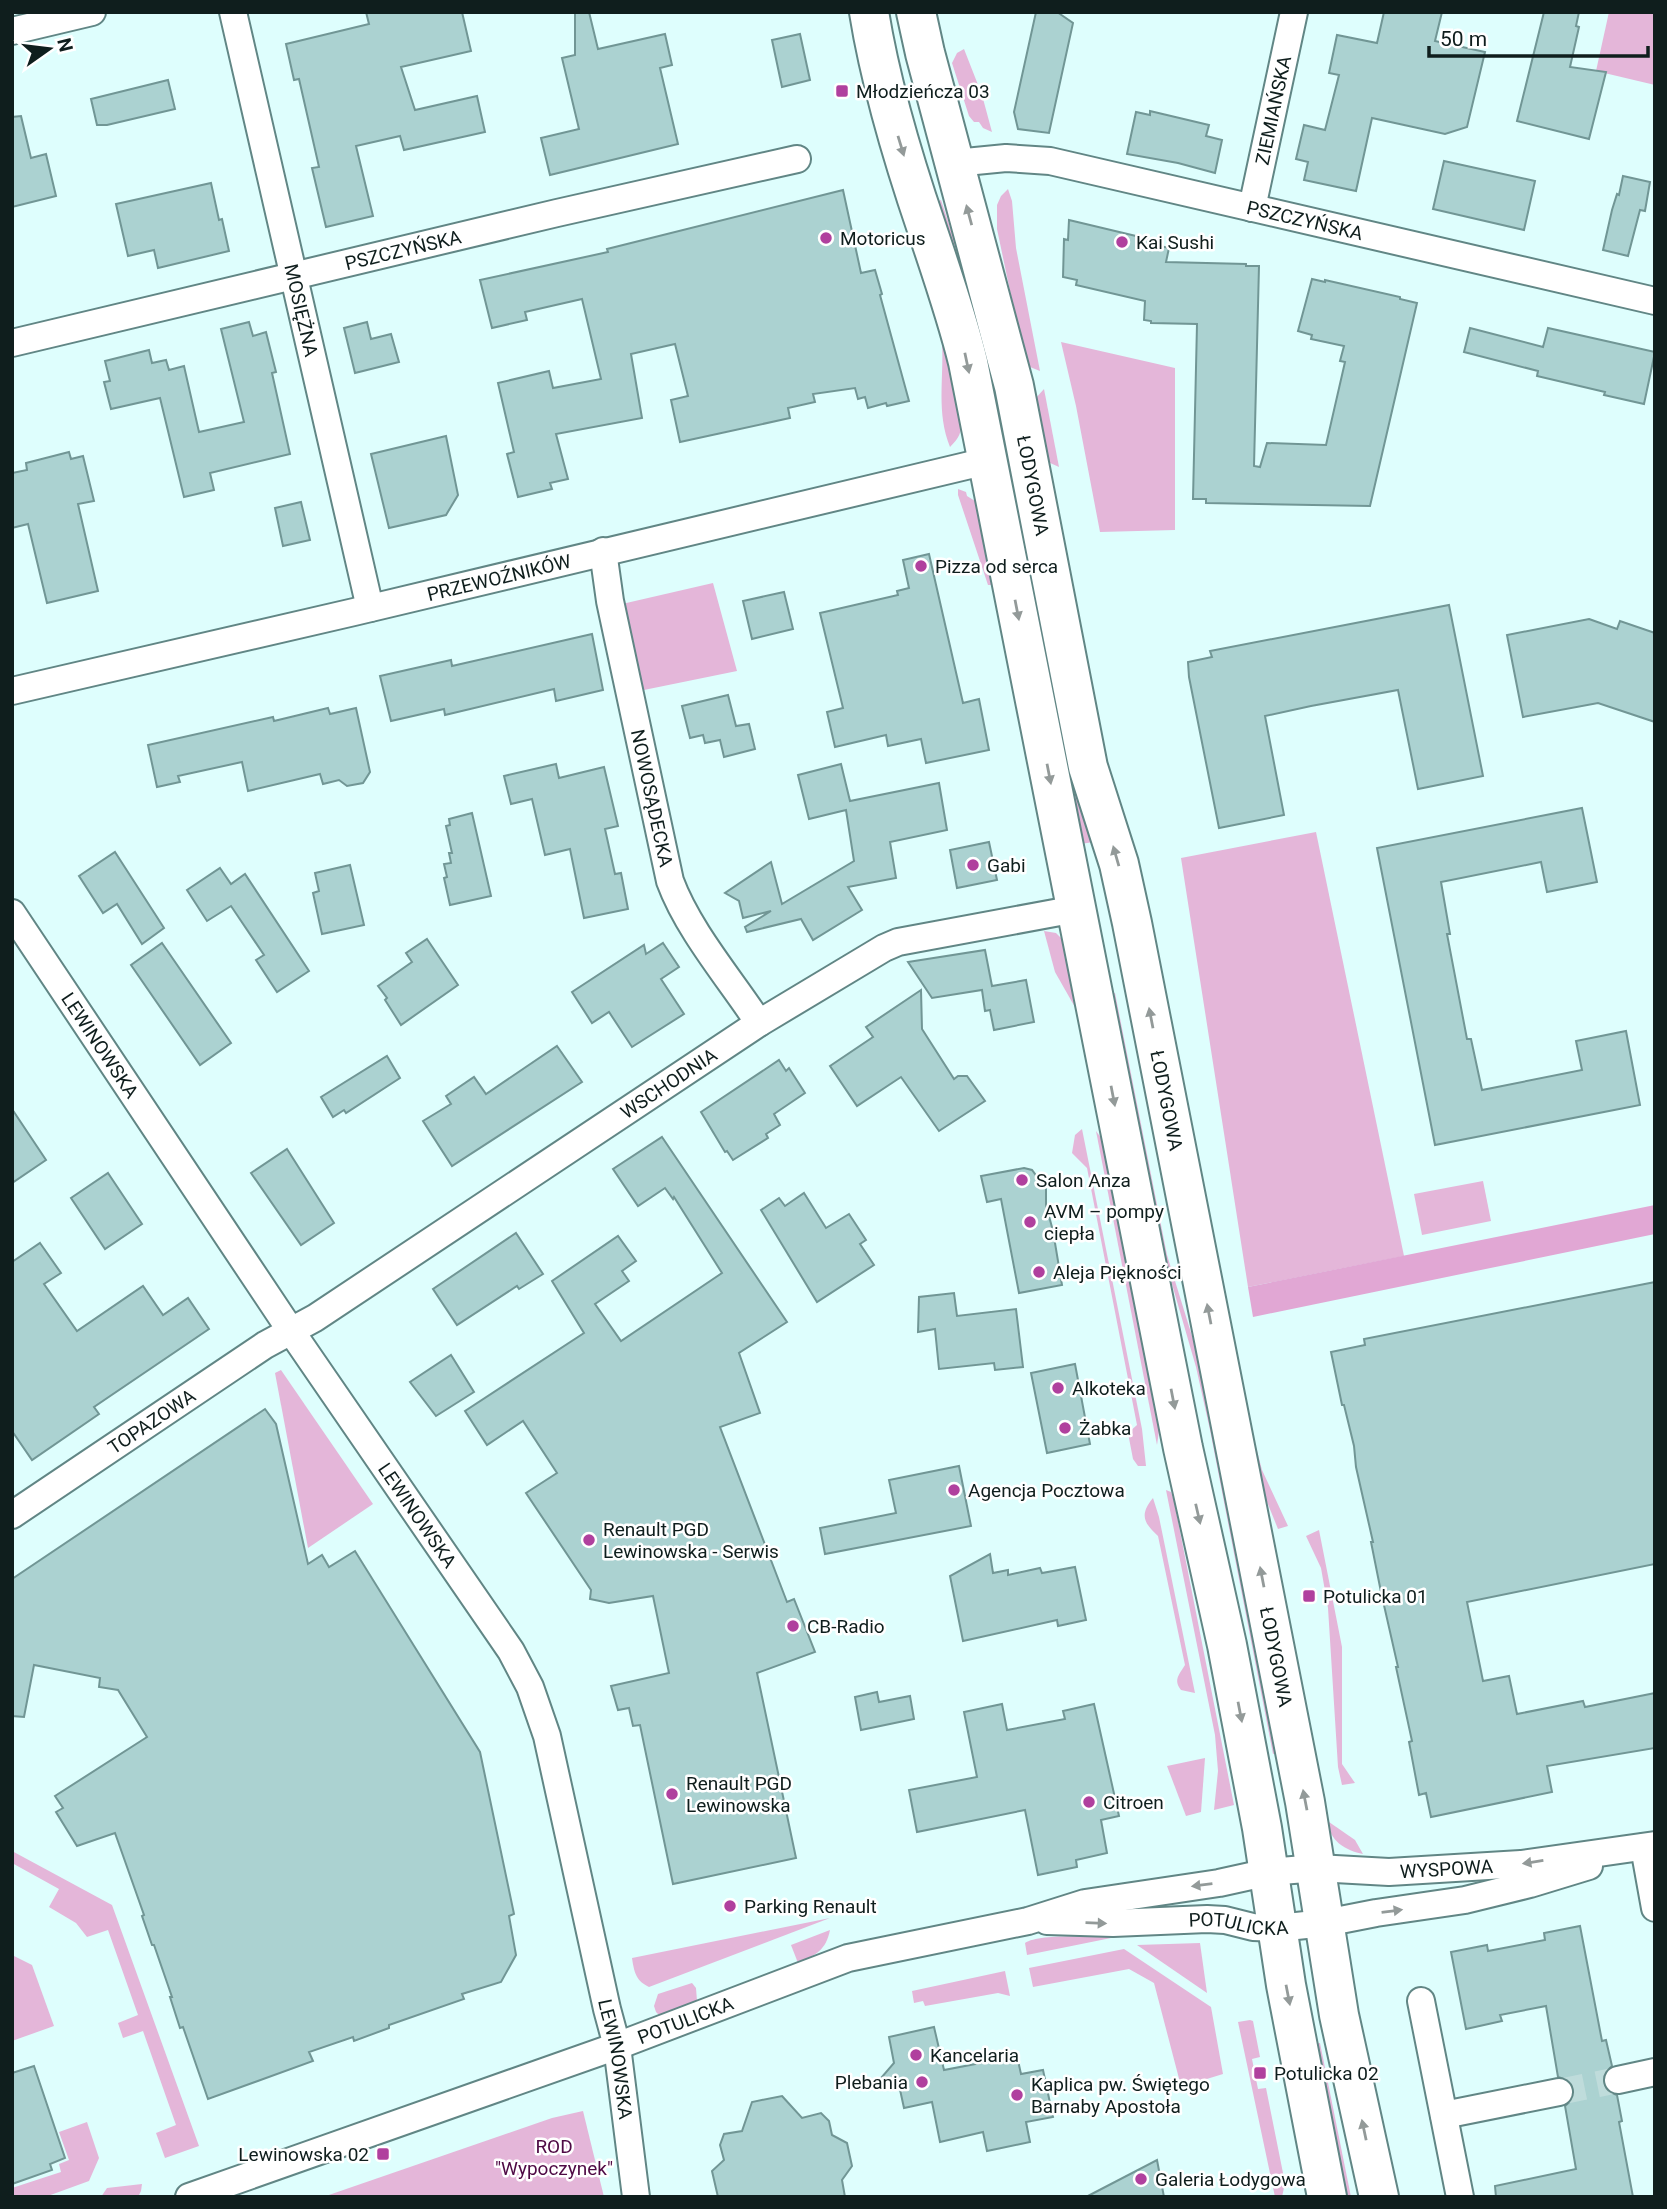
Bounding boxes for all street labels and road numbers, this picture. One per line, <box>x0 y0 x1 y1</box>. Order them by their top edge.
street label: ZIEMIAŃSKA <box>1251 53 1296 167</box>
street label: PSZCZYŃSKA <box>1244 196 1366 245</box>
street label: PSZCZYŃSKA <box>343 225 464 275</box>
street label: MOSIĘŻNA <box>279 262 323 360</box>
street label: ŁODYGOWA <box>1012 434 1054 538</box>
street label: PRZEWOŹNIKÓW <box>425 550 574 606</box>
street label: NOWOSĄDECKA <box>626 727 678 870</box>
street label: LEWINOWSKA <box>56 988 144 1103</box>
street label: WSCHODNIA <box>616 1043 722 1124</box>
street label: ŁODYGOWA <box>1145 1049 1188 1153</box>
street label: TOPAZOWA <box>104 1384 200 1459</box>
street label: LEWINOWSKA <box>373 1459 462 1573</box>
street label: ŁODYGOWA <box>1255 1605 1297 1710</box>
street label: WYSPOWA <box>1399 1855 1494 1883</box>
street label: POTULICKA <box>1188 1908 1290 1940</box>
street label: POTULICKA <box>634 1992 737 2049</box>
street label: LEWINOWSKA <box>593 1997 637 2121</box>

